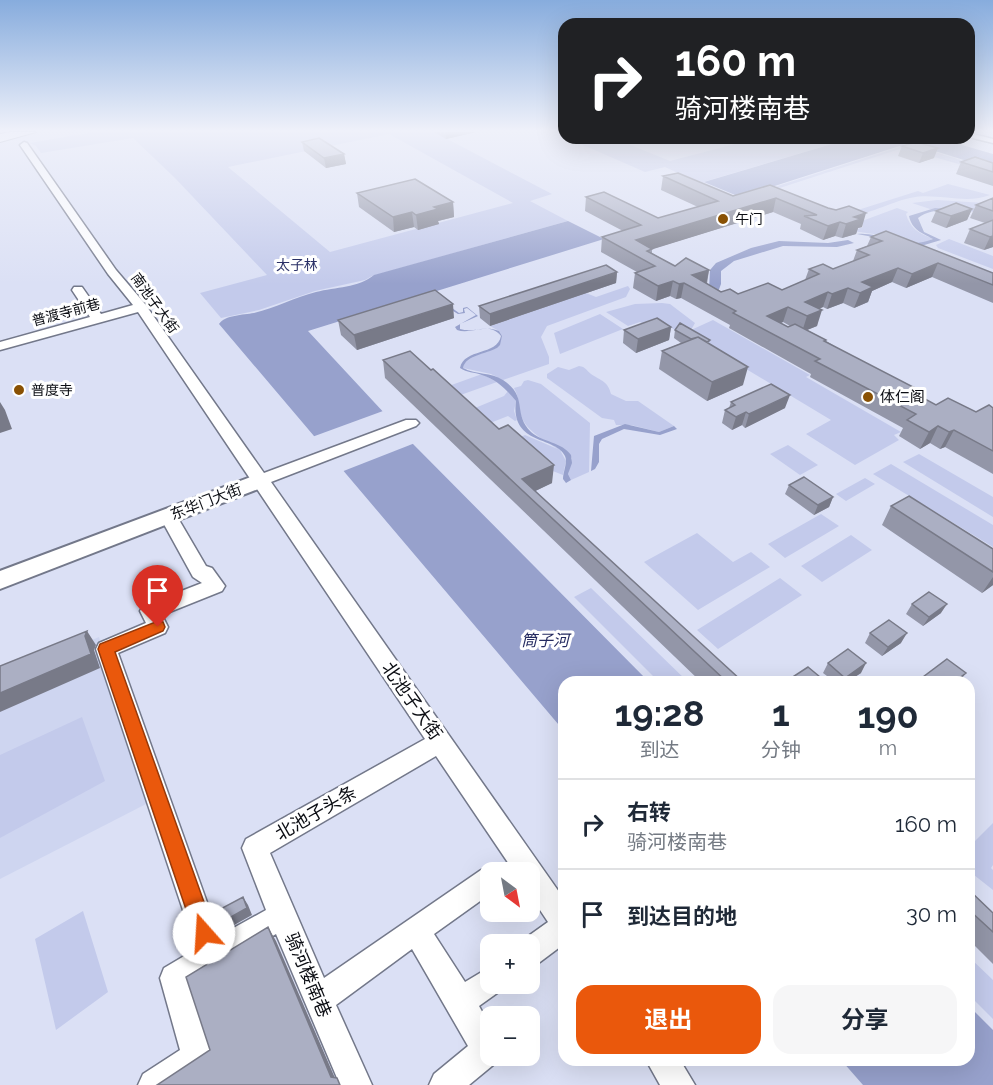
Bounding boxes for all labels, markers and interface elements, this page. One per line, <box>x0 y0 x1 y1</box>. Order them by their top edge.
text: 160 m <box>675 37 796 86</box>
icon: right <box>576 42 654 120</box>
text: 骑河楼南巷 <box>675 93 810 124</box>
place label: 午门 <box>735 211 763 227</box>
marker: 午门 <box>716 212 730 226</box>
park label: 太子林 <box>276 257 318 273</box>
street label: 南池子大街 <box>128 270 182 336</box>
street label: 普渡寺前巷 <box>30 295 102 329</box>
place label: 普度寺 <box>31 382 73 398</box>
marker: 普度寺 <box>12 383 26 397</box>
place label: 体仁阁 <box>880 388 925 406</box>
marker: 体仁阁 <box>861 390 875 404</box>
street label: 东华门大街 <box>168 480 244 524</box>
pin <box>132 565 183 627</box>
icon: arrive <box>141 574 174 607</box>
water label: 筒子河 <box>521 631 572 650</box>
street label: 北池子大街 <box>378 658 447 744</box>
text: 19:28 <box>614 692 704 734</box>
text: 1 <box>772 692 790 734</box>
text: 190 <box>857 694 918 736</box>
text: m <box>879 736 897 760</box>
text: 到达 <box>639 738 679 762</box>
text: 分钟 <box>761 738 801 762</box>
street label: 北池子头条 <box>272 781 360 844</box>
text: 右转 <box>627 799 671 825</box>
icon: right <box>576 808 609 841</box>
text: 160 m <box>895 811 957 837</box>
text: 骑河楼南巷 <box>627 830 727 854</box>
north arrow <box>480 862 540 922</box>
map controls <box>480 862 540 1066</box>
icon: arrive <box>576 898 609 931</box>
position arrow <box>172 901 236 965</box>
text: 30 m <box>906 901 957 927</box>
text: 到达目的地 <box>627 903 737 929</box>
street label: 骑河楼南巷 <box>281 929 336 1020</box>
button: + <box>480 934 540 994</box>
button: 退出 <box>576 985 761 1054</box>
button: 分享 <box>773 985 957 1054</box>
button: − <box>480 1006 540 1066</box>

